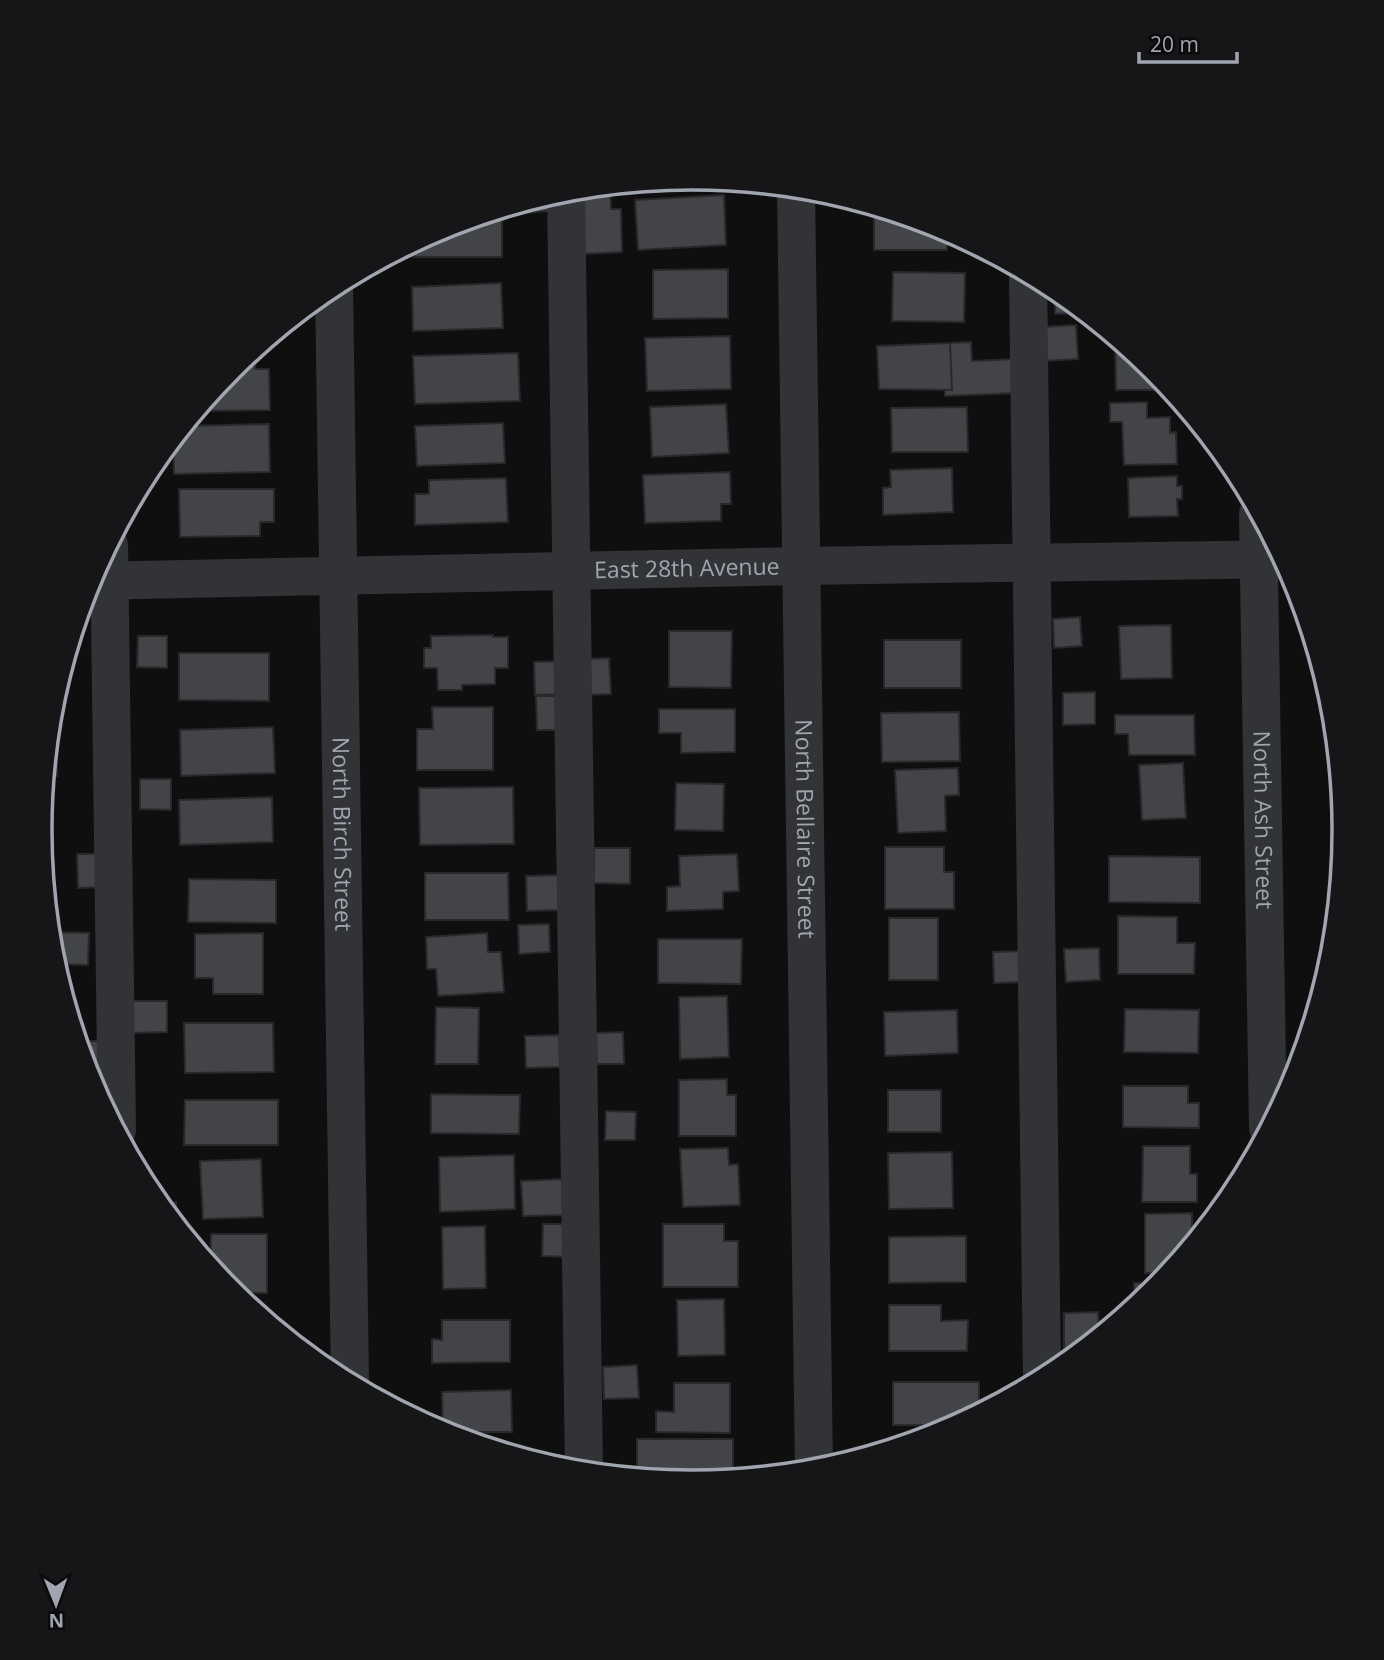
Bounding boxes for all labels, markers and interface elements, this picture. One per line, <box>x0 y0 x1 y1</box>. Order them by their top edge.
scale bar <box>1139 21 1237 65</box>
text: 20 m <box>1150 30 1199 58</box>
street label: East 28th Avenue <box>594 549 780 585</box>
street label: North Bellaire Street <box>788 719 824 939</box>
street label: North Ash Street <box>1247 730 1281 910</box>
street label: North Birch Street <box>326 737 360 931</box>
north arrow <box>21 1569 91 1639</box>
text: N <box>48 1608 64 1634</box>

